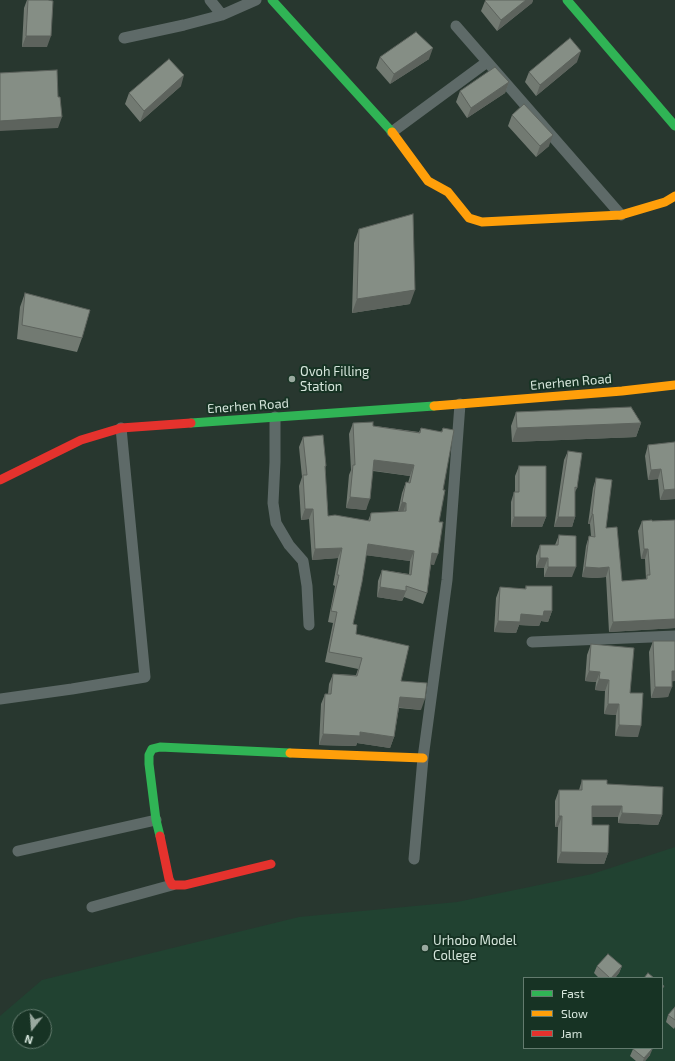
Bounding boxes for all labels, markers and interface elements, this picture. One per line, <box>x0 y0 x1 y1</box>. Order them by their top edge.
place label: Ovoh Filling Station <box>300 364 369 395</box>
street label: Enerhen Road <box>530 371 612 393</box>
marker: Ovoh Filling Station <box>287 374 297 384</box>
street label: Enerhen Road <box>207 395 289 417</box>
place label: Urhobo Model College <box>433 933 517 964</box>
marker: Urhobo Model College <box>420 943 430 953</box>
legend <box>523 977 663 1049</box>
text: Fast <box>561 986 584 1000</box>
text: Slow <box>561 1006 588 1020</box>
north arrow <box>12 1009 52 1049</box>
text: Jam <box>561 1026 582 1040</box>
text: N <box>23 1033 34 1047</box>

